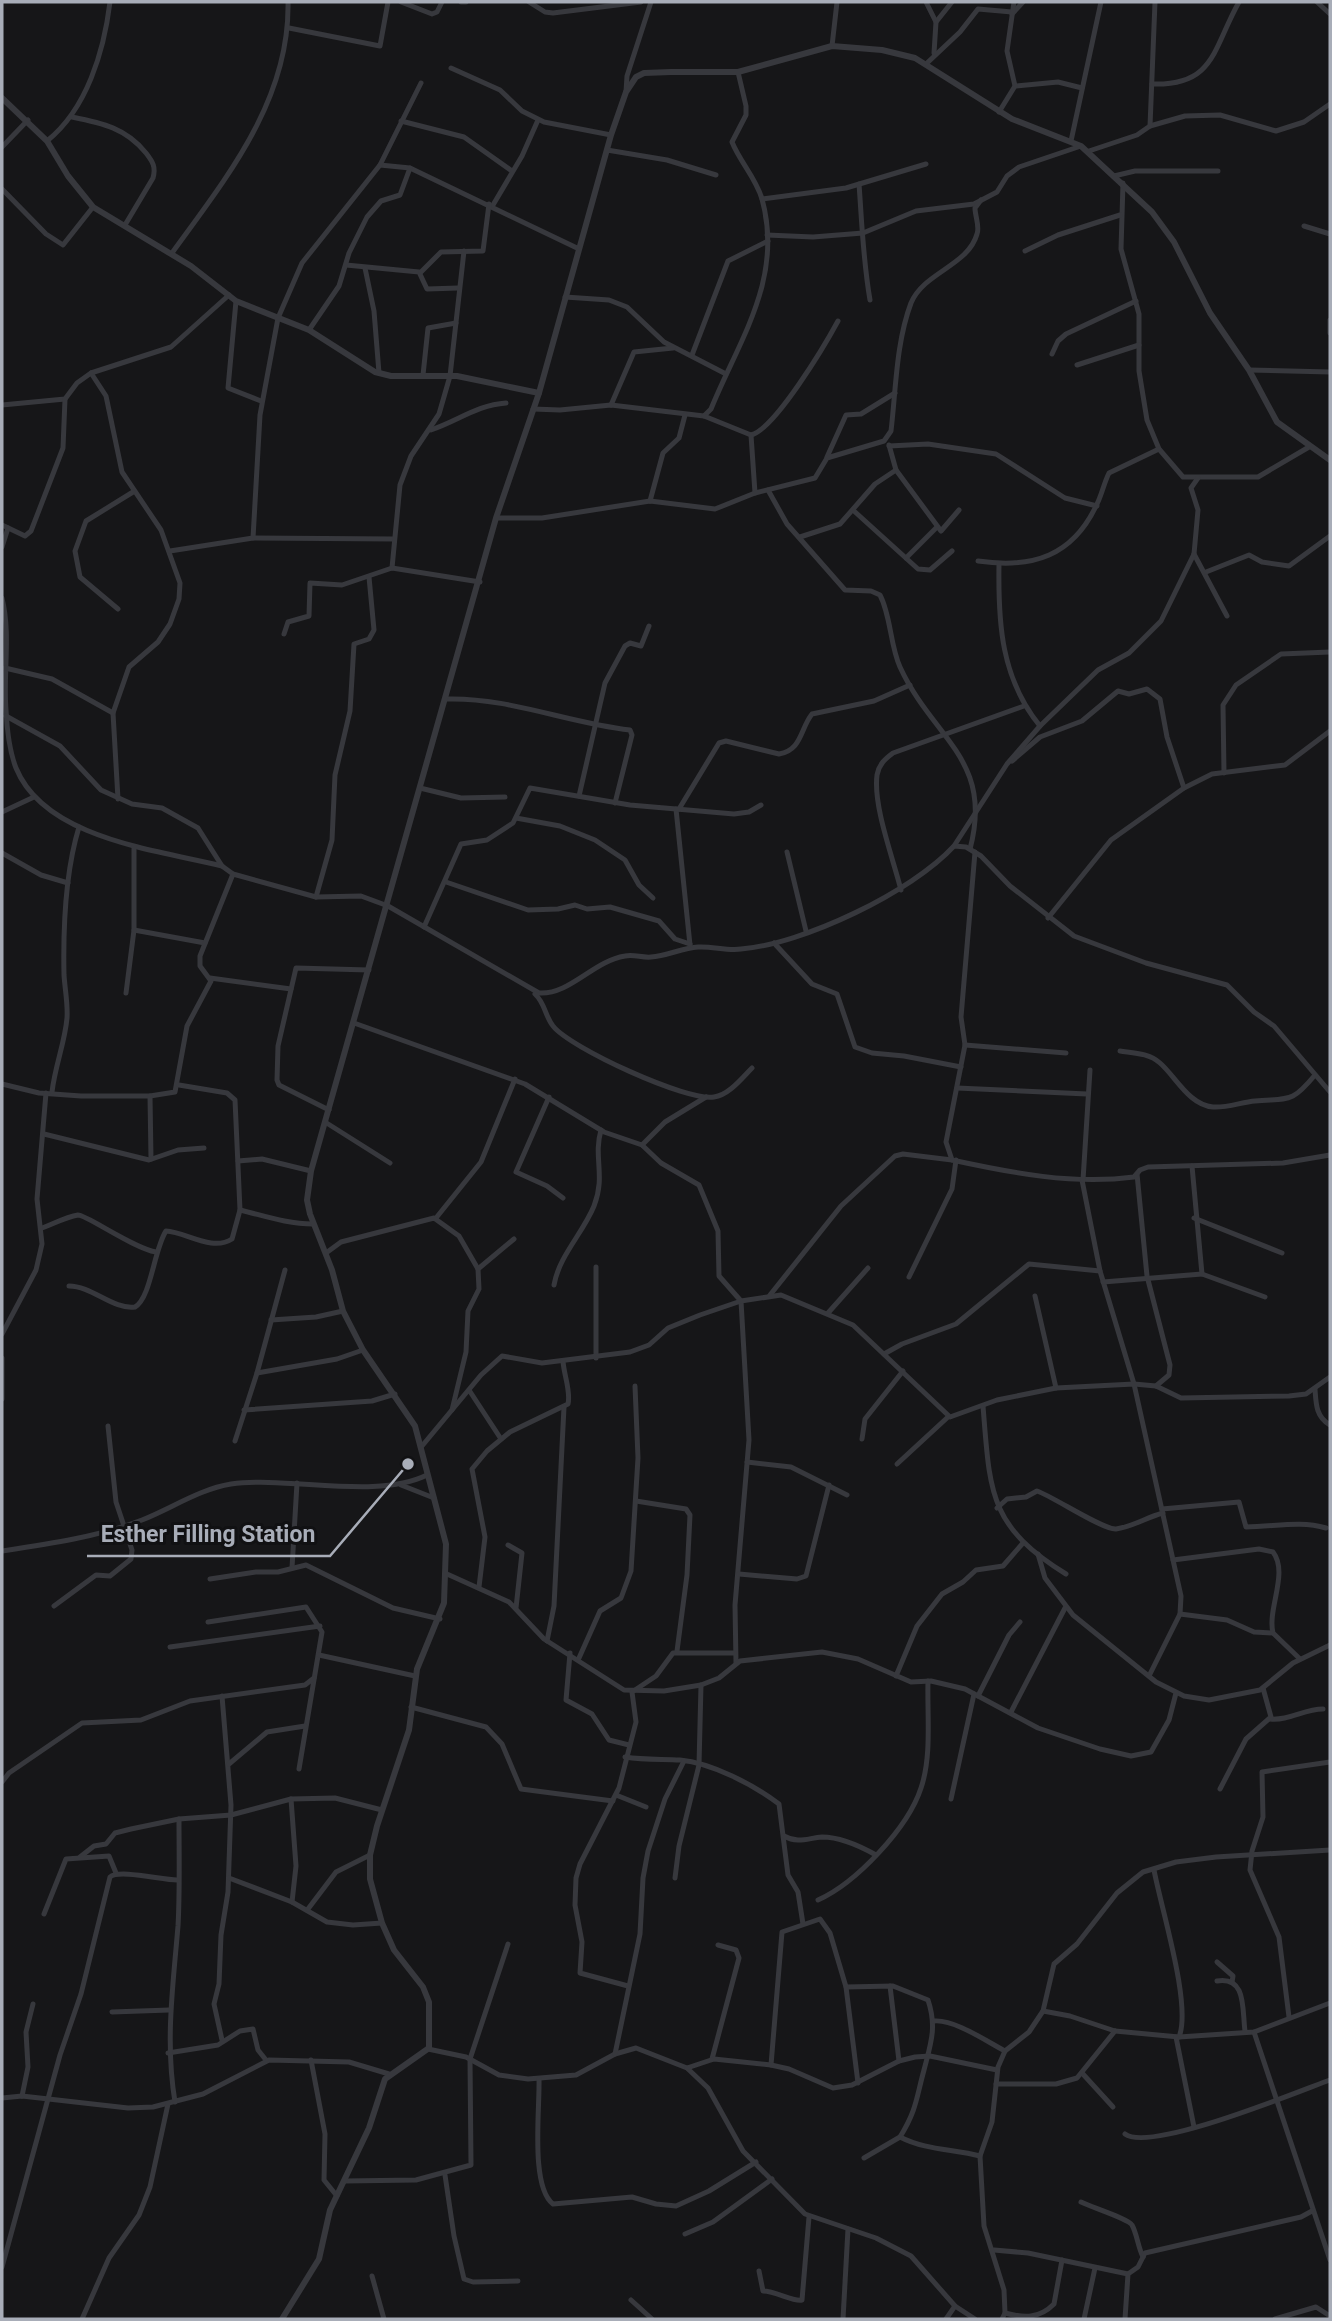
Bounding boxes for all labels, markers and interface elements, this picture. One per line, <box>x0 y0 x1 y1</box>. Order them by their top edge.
callout: Esther Filling Station <box>87 1512 330 1556</box>
text: Esther Filling Station <box>101 1521 315 1548</box>

